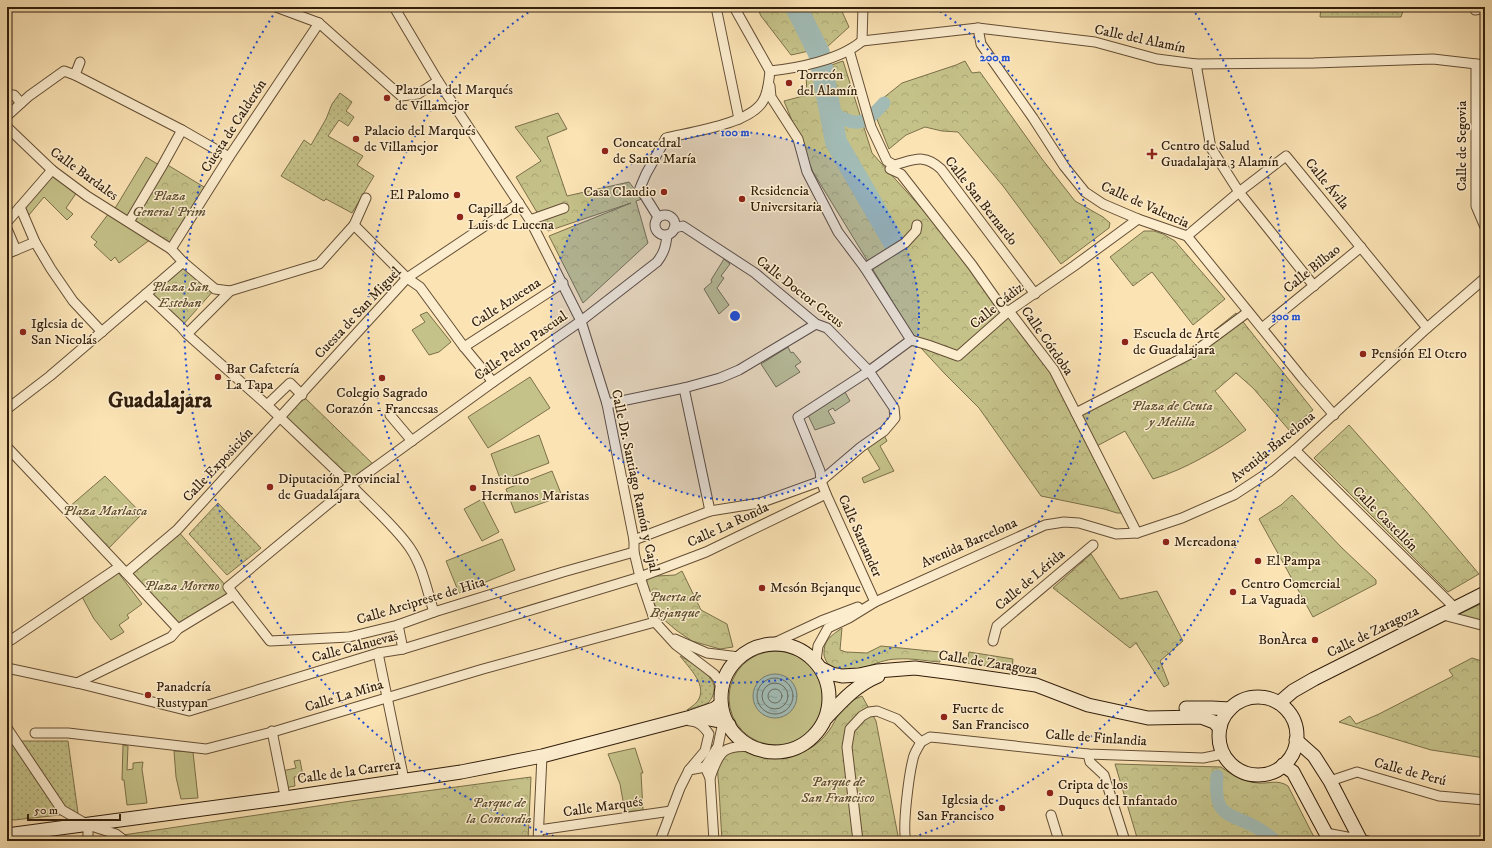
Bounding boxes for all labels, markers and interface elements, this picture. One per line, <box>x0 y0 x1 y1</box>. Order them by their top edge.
street label: Calle del Alamín <box>1093 21 1188 58</box>
text: 200 m <box>980 50 1010 65</box>
place label: Torreón del Alamín <box>797 66 858 100</box>
street label: Cuesta de Calderón <box>197 76 271 176</box>
marker: Torreón del Alamín <box>784 78 794 88</box>
place label: Plazuela del Marqués de Villamejor <box>395 81 513 115</box>
marker: Plazuela del Marqués de Villamejor <box>382 93 392 103</box>
street label: Calle de Segovia <box>1453 101 1471 191</box>
place label: Palacio del Marqués de Villamejor <box>364 122 476 156</box>
text: 100 m <box>721 125 749 140</box>
marker: Palacio del Marqués de Villamejor <box>351 134 361 144</box>
place label: Concatedral de Santa María <box>613 134 696 168</box>
place label: Centro de Salud Guadalajara 3 Alamín <box>1161 137 1279 171</box>
street label: Calle Bardales <box>46 143 122 205</box>
marker: Concatedral de Santa María <box>600 146 610 156</box>
marker: Centro de Salud Guadalajara 3 Alamín <box>1146 148 1158 160</box>
street label: Calle San Bernardo <box>941 153 1021 249</box>
street label: Calle Ávila <box>1301 155 1353 213</box>
street label: Calle de Valencia <box>1098 177 1192 233</box>
place label: Residencia Universitaria <box>750 182 822 216</box>
place label: Casa Claudio <box>583 183 656 201</box>
place label: El Palomo <box>390 186 449 204</box>
park label: Plaza General Prim <box>132 187 206 221</box>
marker: Casa Claudio <box>659 187 669 197</box>
marker: El Palomo <box>452 190 462 200</box>
marker: Residencia Universitaria <box>737 194 747 204</box>
place label: Capilla de Luis de Lucena <box>468 200 554 234</box>
marker: Capilla de Luis de Lucena <box>455 212 465 222</box>
street label: Calle Bilbao <box>1280 240 1344 297</box>
street label: Calle Doctor Creus <box>752 252 848 332</box>
street label: Cuesta de San Miguel <box>311 263 406 363</box>
street label: Calle Azucena <box>468 274 544 332</box>
park label: Plaza San Esteban <box>152 278 208 312</box>
street label: Calle Cádiz <box>966 279 1028 333</box>
street label: Calle Córdoba <box>1017 303 1077 379</box>
street label: Calle Pedro Pascual <box>471 307 572 385</box>
centre of rings <box>728 309 742 323</box>
text: 300 m <box>1272 309 1300 324</box>
place label: Iglesia de San Nicolás <box>31 315 97 349</box>
place label: Escuela de Arte de Guadalajara <box>1133 325 1220 359</box>
marker: Iglesia de San Nicolás <box>18 327 28 337</box>
marker: Escuela de Arte de Guadalajara <box>1120 337 1130 347</box>
place label: Pensión El Otero <box>1371 345 1467 363</box>
marker: Pensión El Otero <box>1358 349 1368 359</box>
place label: Bar Cafetería La Tapa <box>226 360 300 394</box>
marker: Bar Cafetería La Tapa <box>213 372 223 382</box>
marker: Colegio Sagrado Corazón - Francesas <box>377 373 387 383</box>
place label: Colegio Sagrado Corazón - Francesas <box>326 384 439 418</box>
district label: Guadalajara <box>108 387 213 415</box>
street label: Calle Dr. Santiago Ramón y Cajal <box>607 388 663 575</box>
park label: Plaza de Ceuta y Melilla <box>1131 397 1213 431</box>
street label: Avenida Barcelona <box>1227 407 1319 487</box>
street label: Calle Exposición <box>179 424 257 506</box>
place label: Diputación Provincial de Guadalajara <box>278 470 401 504</box>
place label: Instituto Hermanos Maristas <box>481 471 589 505</box>
marker: Diputación Provincial de Guadalajara <box>265 482 275 492</box>
marker: Instituto Hermanos Maristas <box>468 483 478 493</box>
street label: Calle Castellón <box>1349 483 1422 556</box>
street label: Calle Santander <box>834 492 887 581</box>
street label: Calle La Ronda <box>684 498 772 552</box>
park label: Plaza Marlasca <box>63 502 147 520</box>
street label: Avenida Barcelona <box>918 514 1020 572</box>
place label: Mercadona <box>1174 533 1237 551</box>
marker: Mercadona <box>1161 537 1171 547</box>
street label: Calle de Lérida <box>991 545 1069 614</box>
place label: El Pampa <box>1266 552 1321 570</box>
marker: El Pampa <box>1253 556 1263 566</box>
street label: Calle Arcipreste de Hita <box>354 573 488 629</box>
place label: Centro Comercial La Vaguada <box>1241 575 1341 609</box>
park label: Plaza Moreno <box>144 577 220 595</box>
place label: Mesón Bejanque <box>770 579 861 597</box>
marker: Mesón Bejanque <box>757 583 767 593</box>
marker: Centro Comercial La Vaguada <box>1228 587 1238 597</box>
park label: Puerta de Bejanque <box>649 588 702 622</box>
street label: Calle de Zaragoza <box>1324 602 1422 662</box>
street label: Calle Calnuevas <box>310 627 400 667</box>
place label: BonÀrea <box>1258 631 1307 649</box>
marker: BonÀrea <box>1310 635 1320 645</box>
street label: Calle de Zaragoza <box>937 646 1039 680</box>
street label: Calle La Mina <box>303 676 385 716</box>
place label: Panadería Rustypan <box>156 678 211 712</box>
marker: Panadería Rustypan <box>143 690 153 700</box>
place label: Fuerte de San Francisco <box>952 700 1029 734</box>
marker: Fuerte de San Francisco <box>939 712 949 722</box>
street label: Calle de Finlandia <box>1045 725 1147 751</box>
street label: Calle de Perú <box>1372 754 1448 790</box>
street label: Calle de la Carrera <box>296 756 402 788</box>
park label: Parque de San Francisco <box>800 773 875 807</box>
place label: Cripta de los Duques del Infantado <box>1058 776 1177 810</box>
marker: Cripta de los Duques del Infantado <box>1045 788 1055 798</box>
place label: Iglesia de San Francisco <box>917 791 994 825</box>
street label: Calle Marqués <box>562 792 644 822</box>
park label: Parque de la Concordia <box>465 794 532 828</box>
scale bar <box>28 796 120 822</box>
text: 50 m <box>34 803 58 818</box>
marker: Iglesia de San Francisco <box>997 803 1007 813</box>

